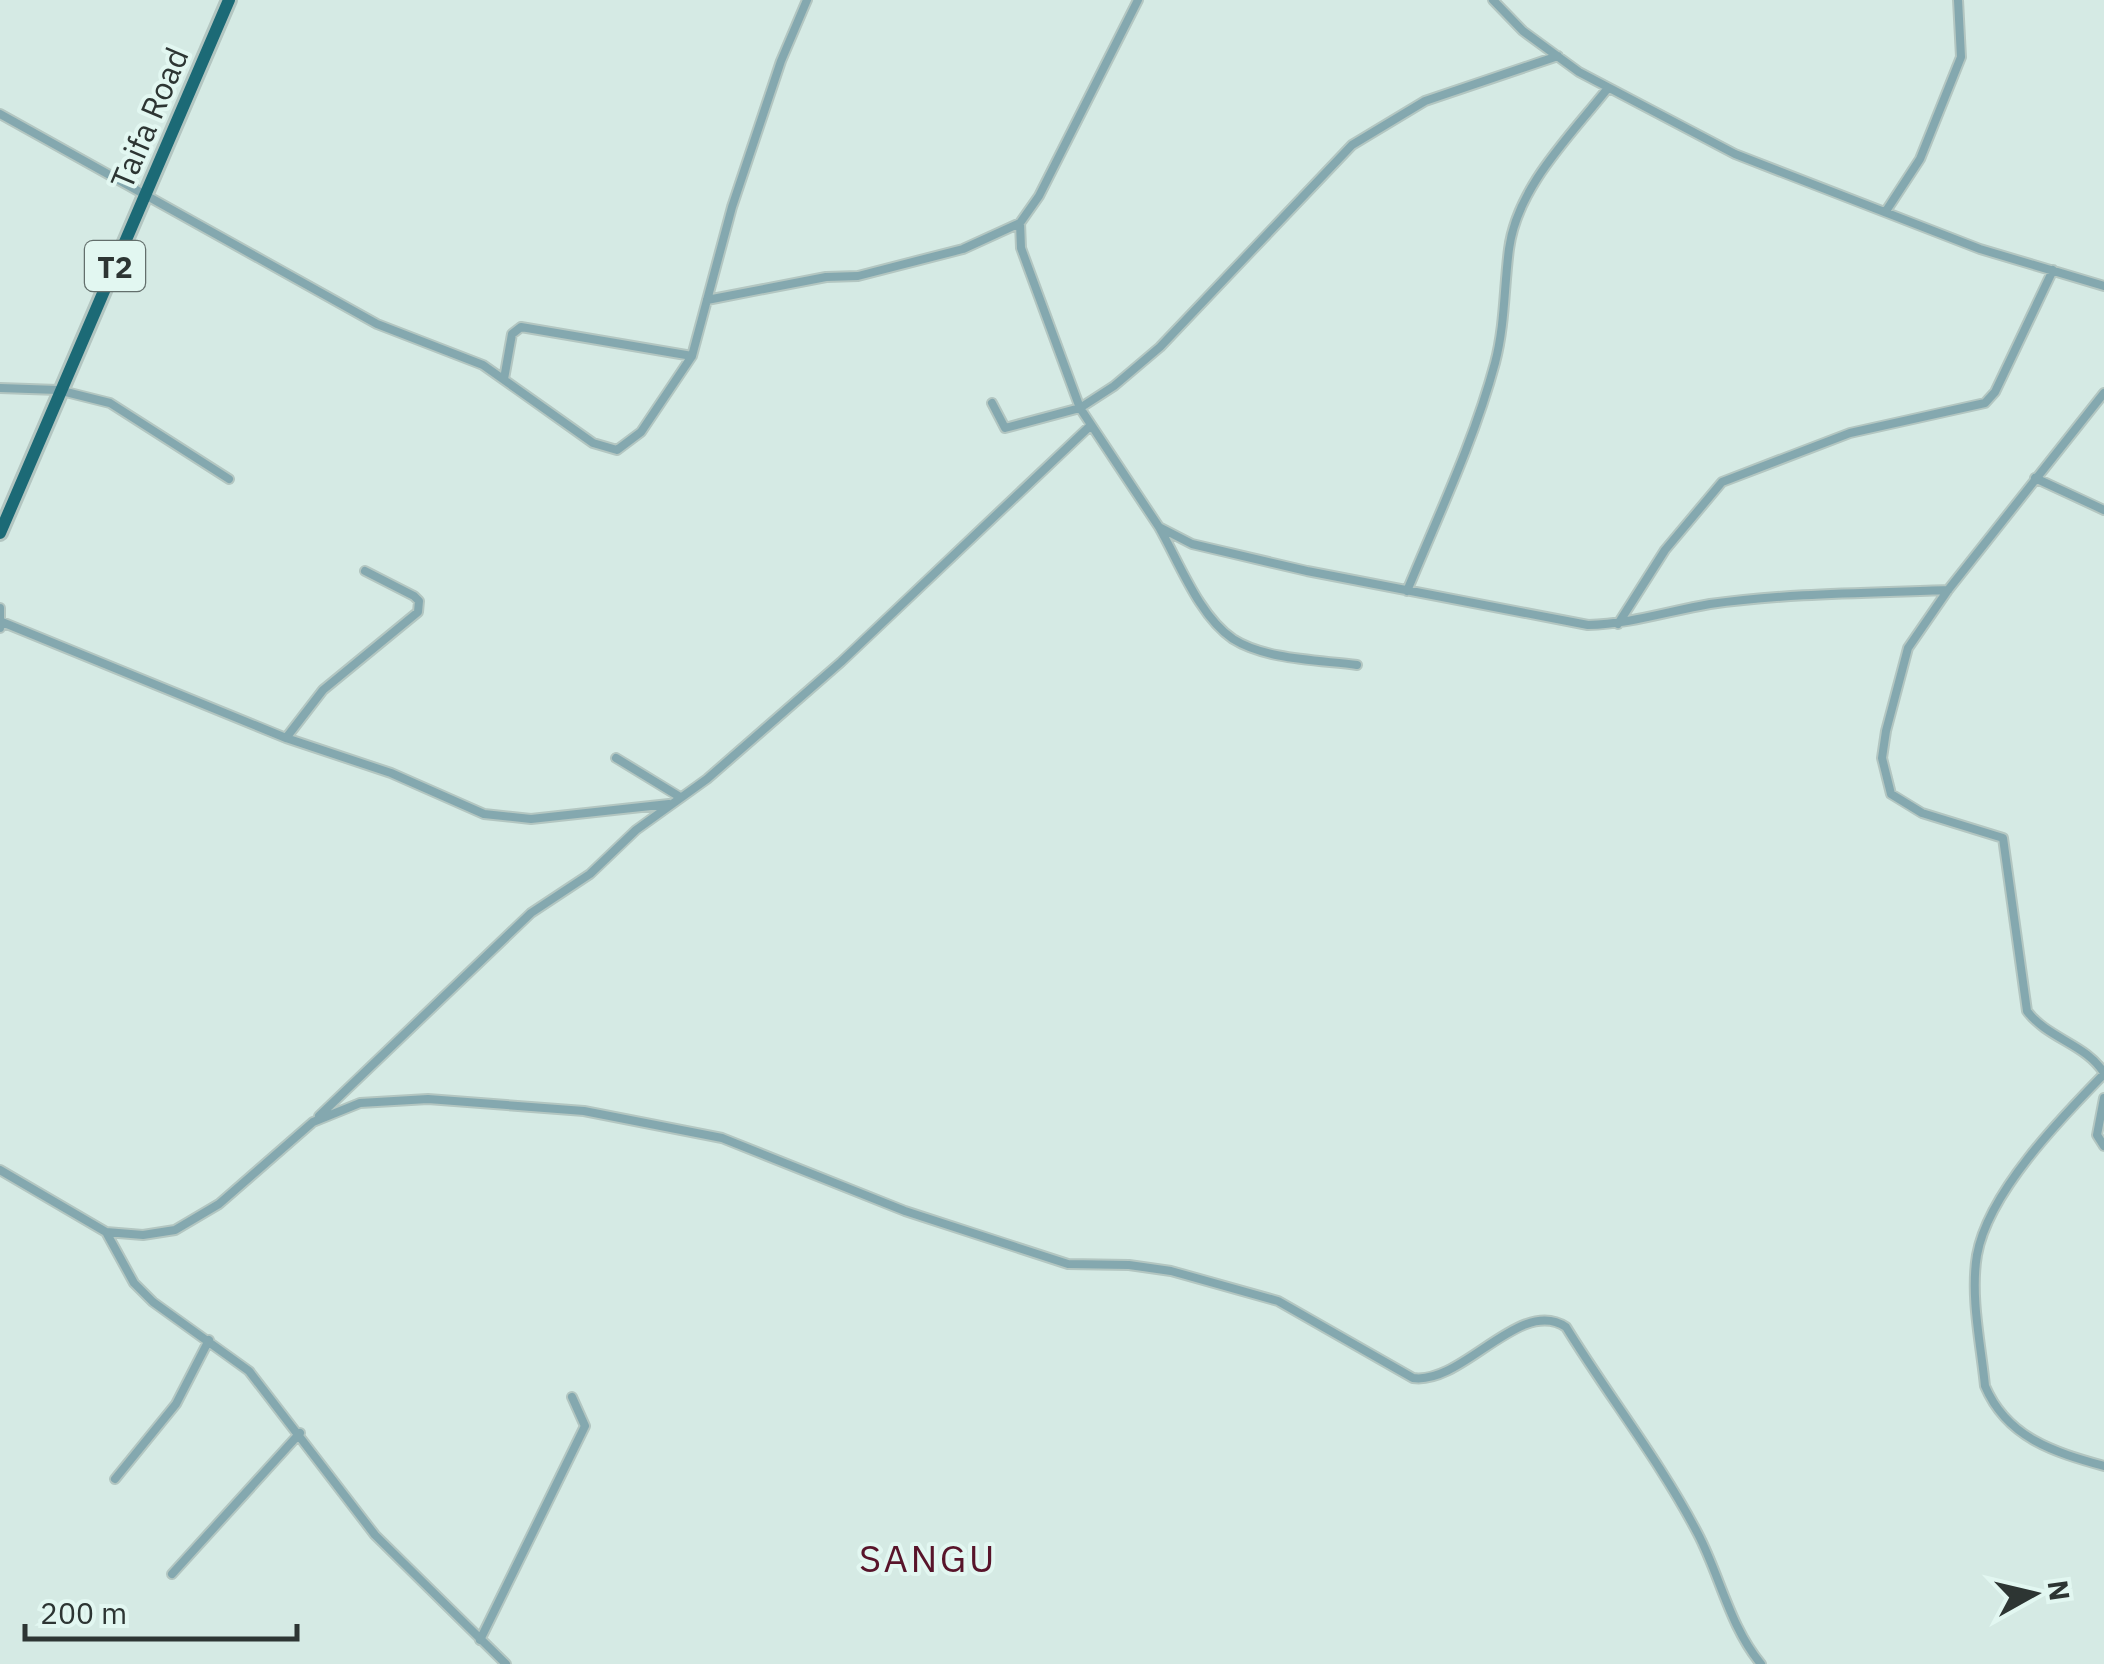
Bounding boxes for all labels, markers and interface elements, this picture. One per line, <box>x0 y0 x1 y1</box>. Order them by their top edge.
street label: Taifa Road <box>100 41 198 195</box>
road number: T2 <box>85 241 145 291</box>
district label: SANGU <box>859 1533 997 1582</box>
north arrow <box>1984 1544 2084 1644</box>
text: N <box>2040 1578 2079 1603</box>
scale bar <box>25 1579 298 1641</box>
text: 200 m <box>40 1593 127 1632</box>

